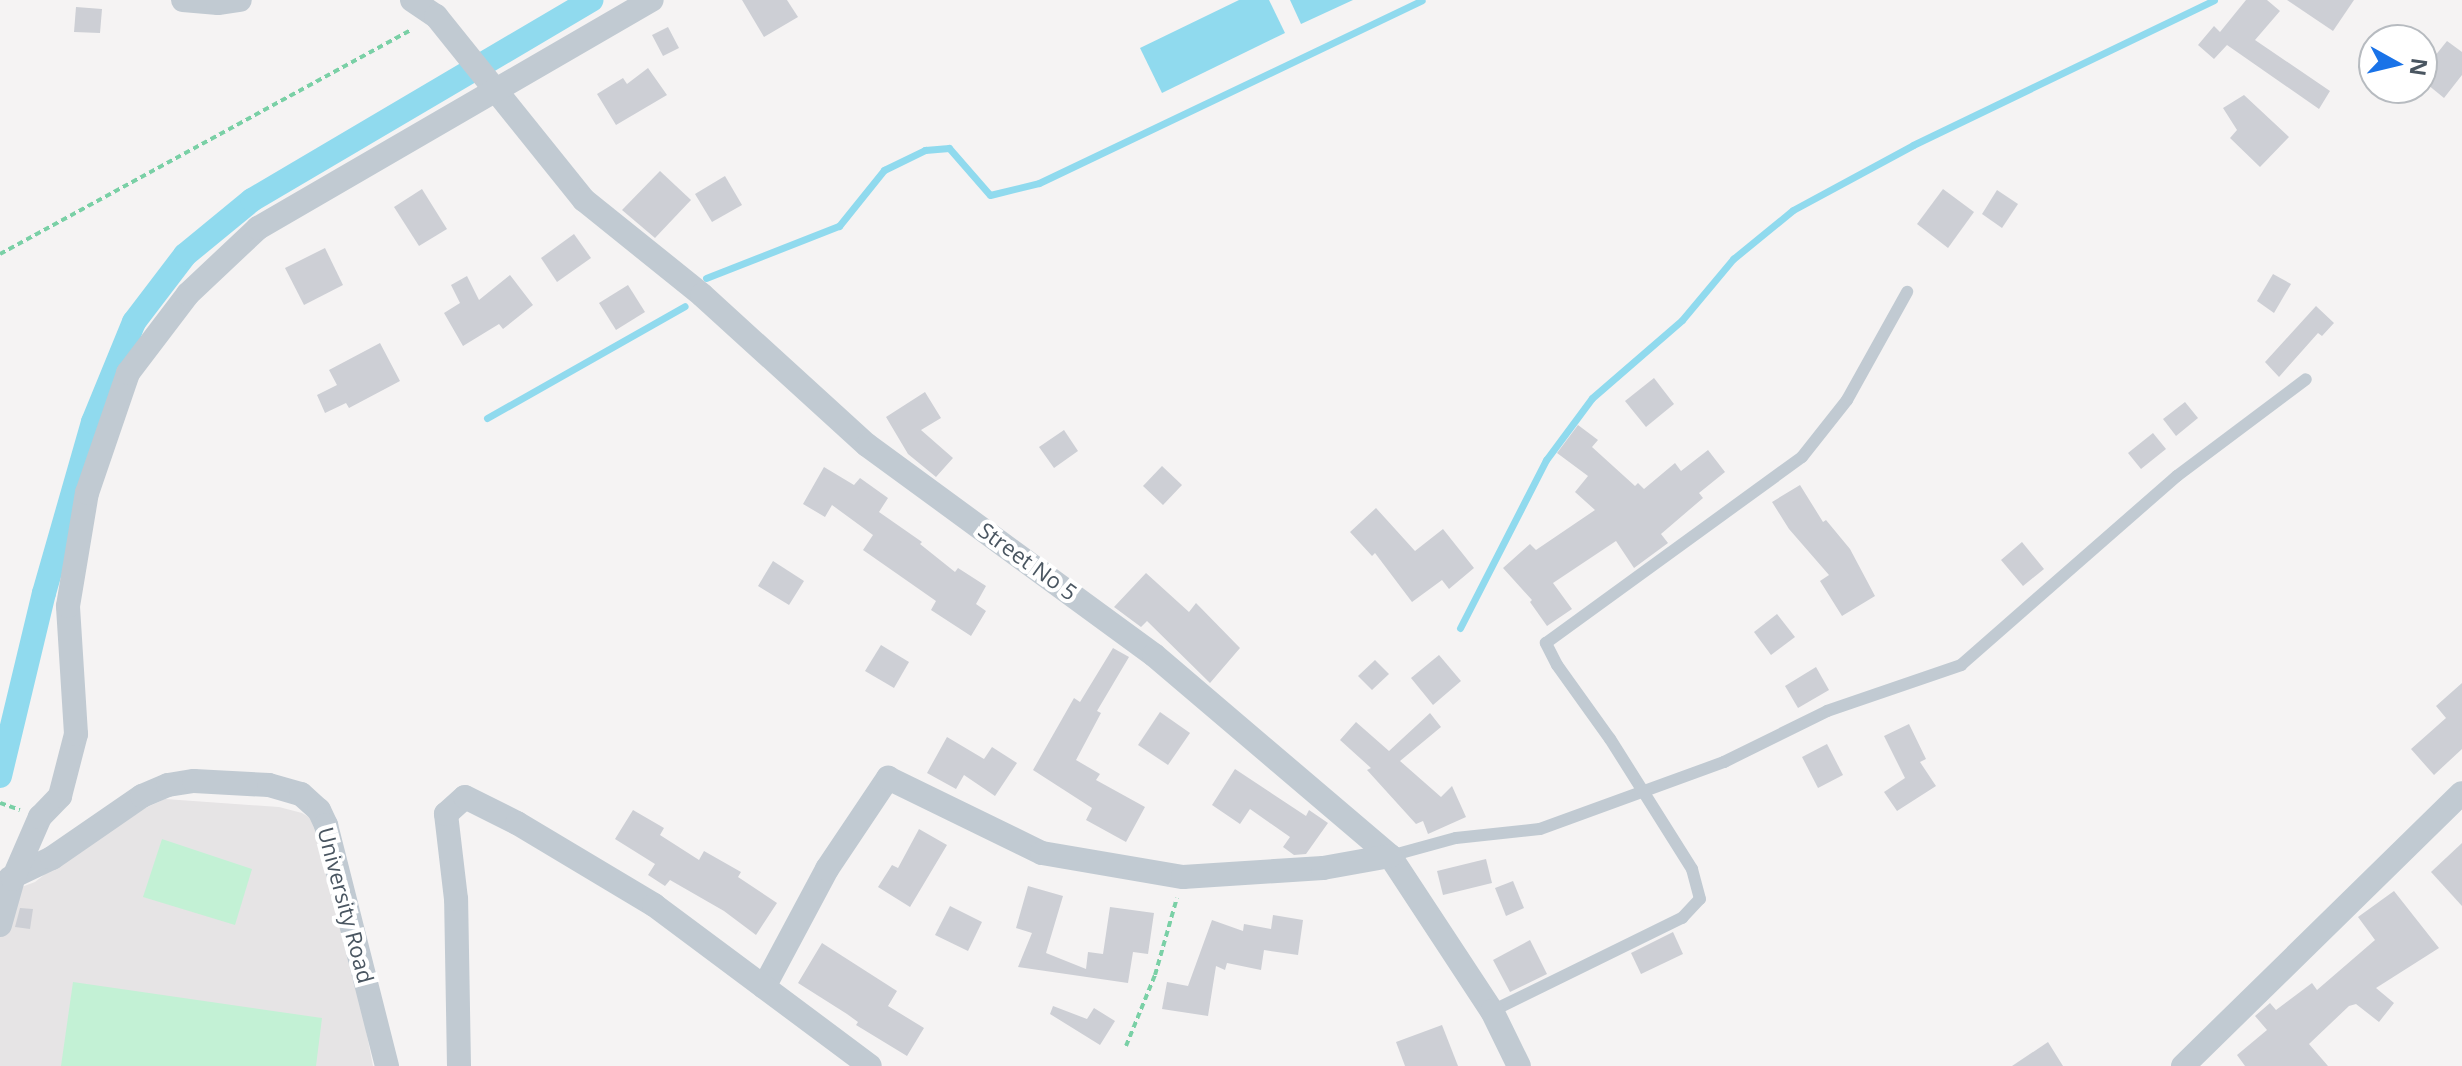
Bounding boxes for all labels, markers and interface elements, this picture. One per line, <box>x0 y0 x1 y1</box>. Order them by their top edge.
north arrow <box>2358 24 2438 104</box>
text: N <box>2404 56 2436 78</box>
street label: Street No 5 <box>974 516 1082 606</box>
street label: University Road <box>312 824 380 986</box>

